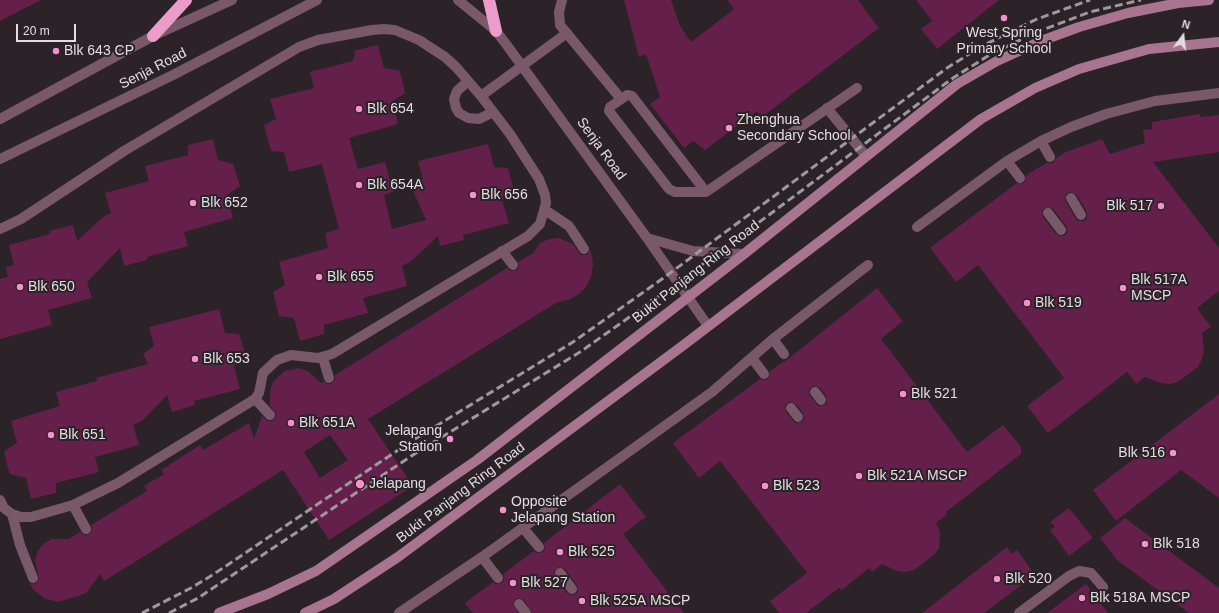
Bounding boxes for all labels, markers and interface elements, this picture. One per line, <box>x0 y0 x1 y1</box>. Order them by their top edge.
marker: West Spring Primary School <box>999 13 1009 23</box>
scale bar <box>18 16 78 42</box>
north arrow <box>1163 16 1203 56</box>
text: N <box>1181 18 1191 31</box>
text: 20 m <box>23 24 50 38</box>
place label: West Spring Primary School <box>957 25 1051 58</box>
place label: Blk 643 CP <box>64 43 134 59</box>
street label: Senja Road <box>117 45 189 93</box>
marker: Blk 643 CP <box>51 46 61 56</box>
place label: Blk 654 <box>367 101 414 117</box>
marker: Blk 654 <box>354 104 364 114</box>
place label: Zhenghua Secondary School <box>737 112 851 144</box>
street label: Senja Road <box>573 114 629 184</box>
marker: Zhenghua Secondary School <box>724 123 734 133</box>
place label: Blk 654A <box>367 177 423 193</box>
marker: Blk 654A <box>354 180 364 190</box>
place label: Blk 656 <box>481 187 528 203</box>
marker: Blk 656 <box>468 190 478 200</box>
place label: Blk 652 <box>201 195 248 211</box>
marker: Blk 652 <box>188 198 198 208</box>
place label: Blk 517 <box>1106 198 1153 214</box>
marker: Blk 517 <box>1156 201 1166 211</box>
street label: Bukit Panjang Ring Road <box>629 217 763 327</box>
place label: Blk 655 <box>327 269 374 285</box>
marker: Blk 655 <box>314 272 324 282</box>
place label: Blk 517A MSCP <box>1131 272 1187 304</box>
place label: Blk 650 <box>28 279 75 295</box>
marker: Blk 650 <box>15 282 25 292</box>
marker: Blk 517A MSCP <box>1118 283 1128 293</box>
place label: Blk 519 <box>1035 295 1082 311</box>
marker: Blk 519 <box>1022 298 1032 308</box>
place label: Blk 653 <box>203 351 250 367</box>
marker: Blk 653 <box>190 354 200 364</box>
place label: Blk 521 <box>911 386 958 402</box>
marker: Blk 521 <box>898 389 908 399</box>
place label: Blk 651A <box>299 415 355 431</box>
marker: Blk 651A <box>286 418 296 428</box>
place label: Jelapang Station <box>385 423 442 456</box>
place label: Blk 651 <box>59 427 106 443</box>
marker: Blk 651 <box>46 430 56 440</box>
marker: Jelapang Station <box>445 434 455 444</box>
street label: Bukit Panjang Ring Road <box>393 439 529 547</box>
place label: Blk 516 <box>1118 445 1165 461</box>
marker: Blk 516 <box>1168 448 1178 458</box>
place label: Blk 521A MSCP <box>867 468 967 484</box>
marker: Blk 521A MSCP <box>854 471 864 481</box>
place label: Jelapang <box>369 476 426 492</box>
marker: Jelapang <box>354 478 366 490</box>
place label: Blk 523 <box>773 478 820 494</box>
marker: Blk 523 <box>760 481 770 491</box>
place label: Opposite Jelapang Station <box>511 494 615 526</box>
marker: Opposite Jelapang Station <box>498 505 508 515</box>
place label: Blk 518 <box>1153 536 1200 552</box>
marker: Blk 518 <box>1140 539 1150 549</box>
place label: Blk 525 <box>568 544 615 560</box>
marker: Blk 525 <box>555 547 565 557</box>
place label: Blk 520 <box>1005 571 1052 587</box>
marker: Blk 520 <box>992 574 1002 584</box>
place label: Blk 527 <box>521 575 568 591</box>
marker: Blk 527 <box>508 578 518 588</box>
place label: Blk 518A MSCP <box>1090 590 1190 606</box>
place label: Blk 525A MSCP <box>590 593 690 609</box>
marker: Blk 518A MSCP <box>1077 593 1087 603</box>
marker: Blk 525A MSCP <box>577 596 587 606</box>

